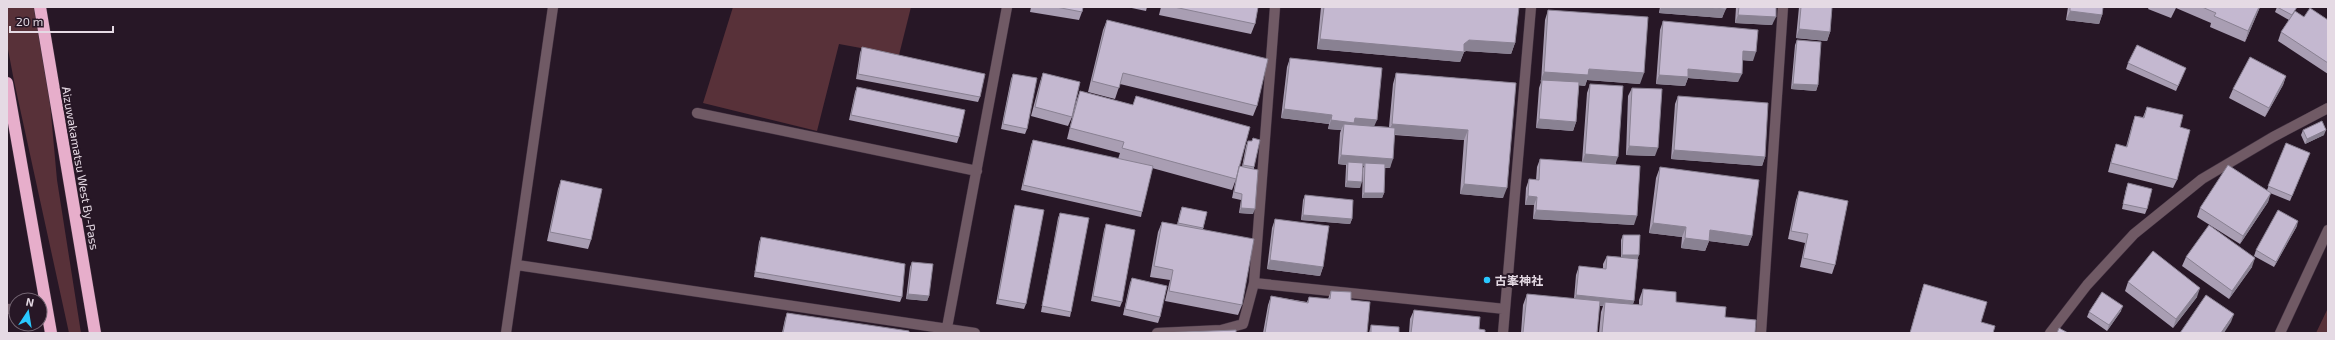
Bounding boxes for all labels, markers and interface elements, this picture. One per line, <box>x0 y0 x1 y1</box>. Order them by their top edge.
scale bar <box>10 8 113 34</box>
text: 20 m <box>16 14 43 28</box>
street label: Aizuwakamatsu West By-Pass <box>60 85 102 251</box>
place label: 古峯神社 <box>1495 273 1543 287</box>
marker: 古峯神社 <box>1482 275 1492 285</box>
north arrow <box>8 292 48 332</box>
text: N <box>25 295 35 309</box>

